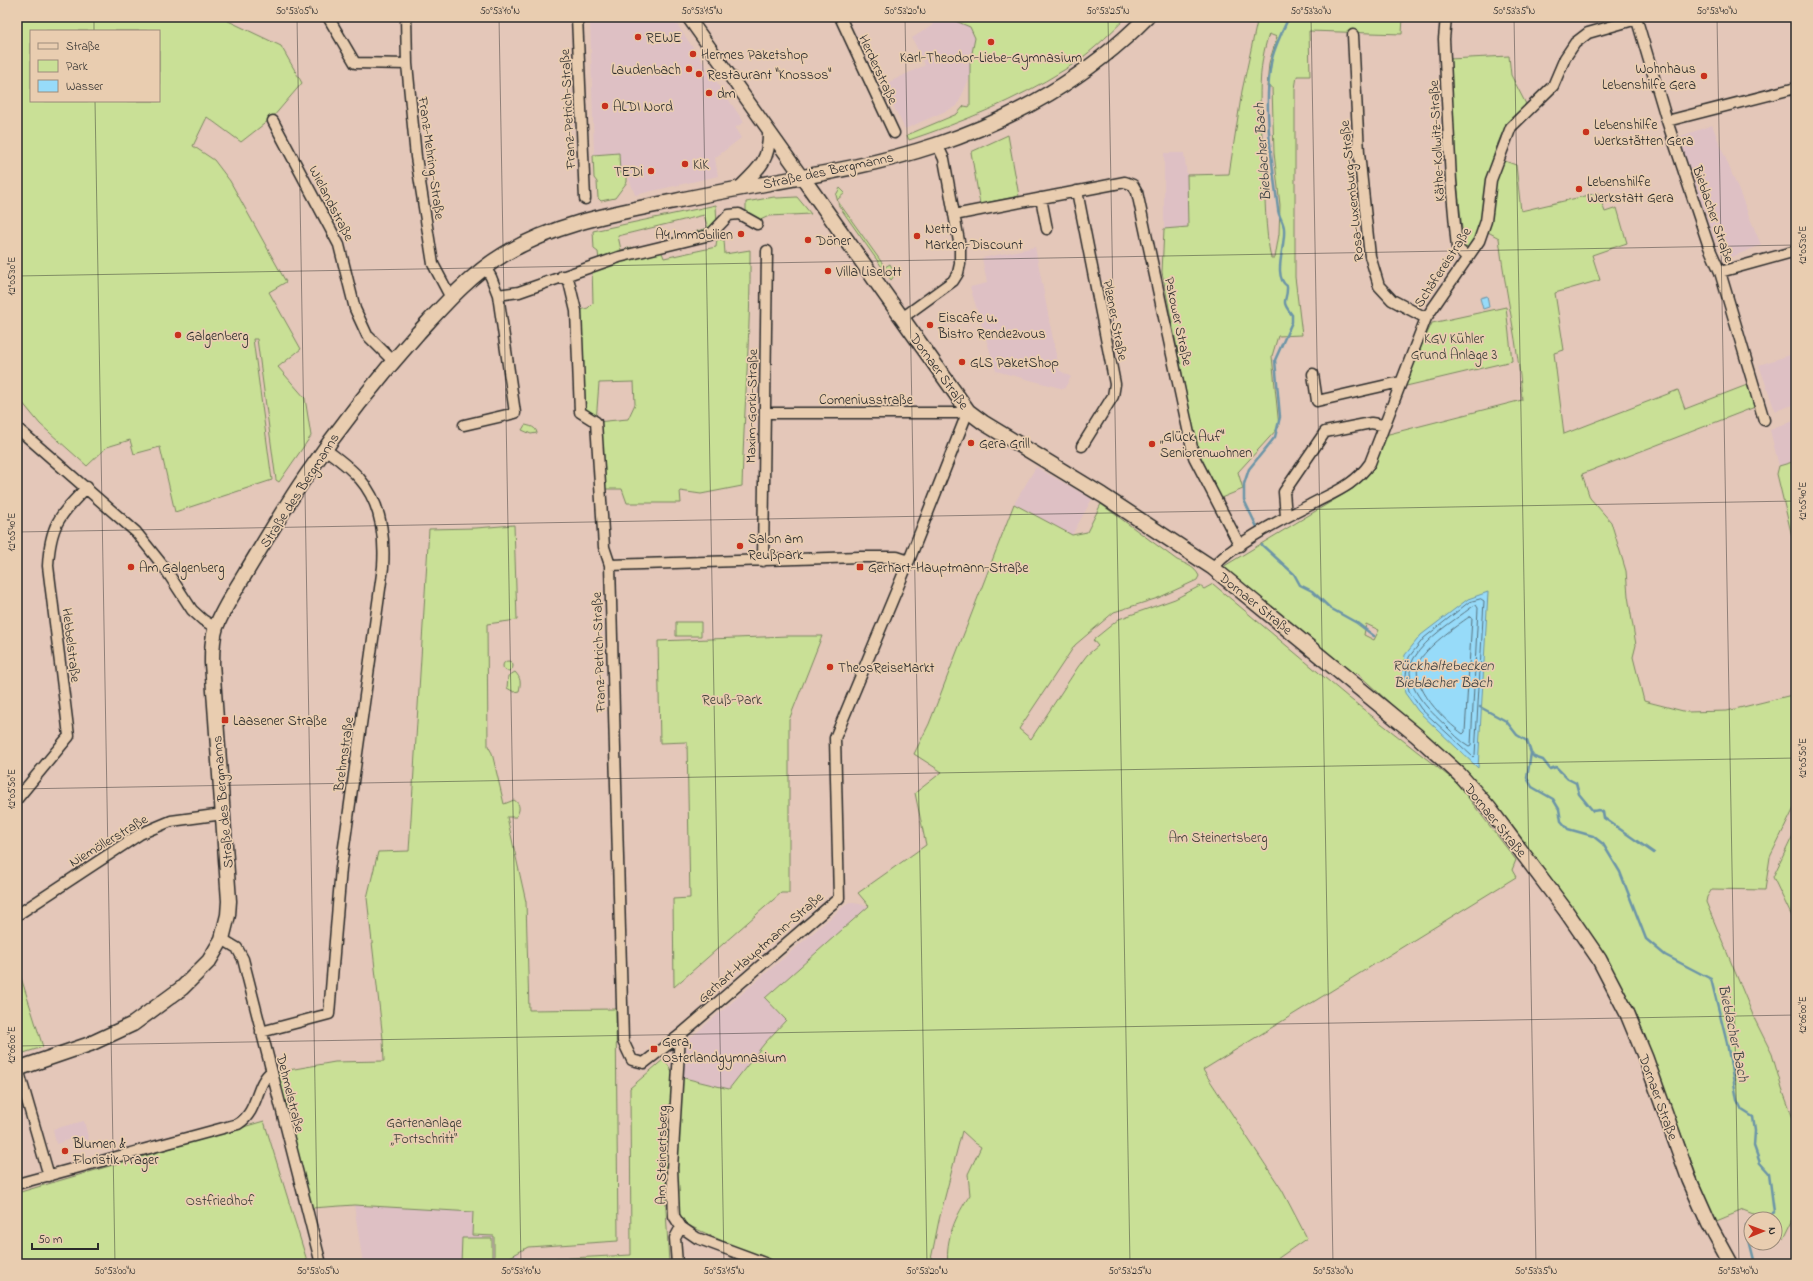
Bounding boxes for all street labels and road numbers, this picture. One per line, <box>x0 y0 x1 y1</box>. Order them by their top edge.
street label: Herderstraße <box>852 31 903 109</box>
street label: Franz-Petrich-Straße <box>555 48 582 171</box>
street label: Käthe-Kollwitz-Straße <box>1424 79 1451 202</box>
street label: Franz-Mehring-Straße <box>410 94 450 222</box>
street label: Rosa-Luxemburg-Straße <box>1335 118 1371 263</box>
street label: Straße des Bergmanns <box>761 147 896 197</box>
street label: Wielandstraße <box>303 162 359 246</box>
street label: Bieblacher Straße <box>1686 162 1739 266</box>
street label: Schäfereistraße <box>1409 223 1478 312</box>
street label: Pskower Straße <box>1158 275 1197 368</box>
street label: Plzener Straße <box>1096 278 1133 363</box>
street label: Dornaer Straße <box>903 329 974 415</box>
street label: Maxim-Gorki-Straße <box>741 348 764 463</box>
street label: Comeniusstraße <box>819 390 914 411</box>
street label: Straße des Bergmanns <box>255 429 346 553</box>
street label: Dornaer Straße <box>1213 567 1297 641</box>
street label: Franz-Petrich-Straße <box>587 591 612 713</box>
street label: Hebbelstraße <box>56 607 86 684</box>
street label: Brehmstraße <box>329 715 360 794</box>
street label: Straße des Bergmanns <box>207 735 241 869</box>
street label: Dornaer Straße <box>1458 779 1532 863</box>
street label: Niemöllerstraße <box>65 809 153 873</box>
street label: Gerhart-Hauptmann-Straße <box>694 887 829 1009</box>
street label: Dehmelstraße <box>269 1051 310 1135</box>
street label: Dornaer Straße <box>1632 1051 1683 1144</box>
street label: Am Steinertsberg <box>651 1105 675 1205</box>

